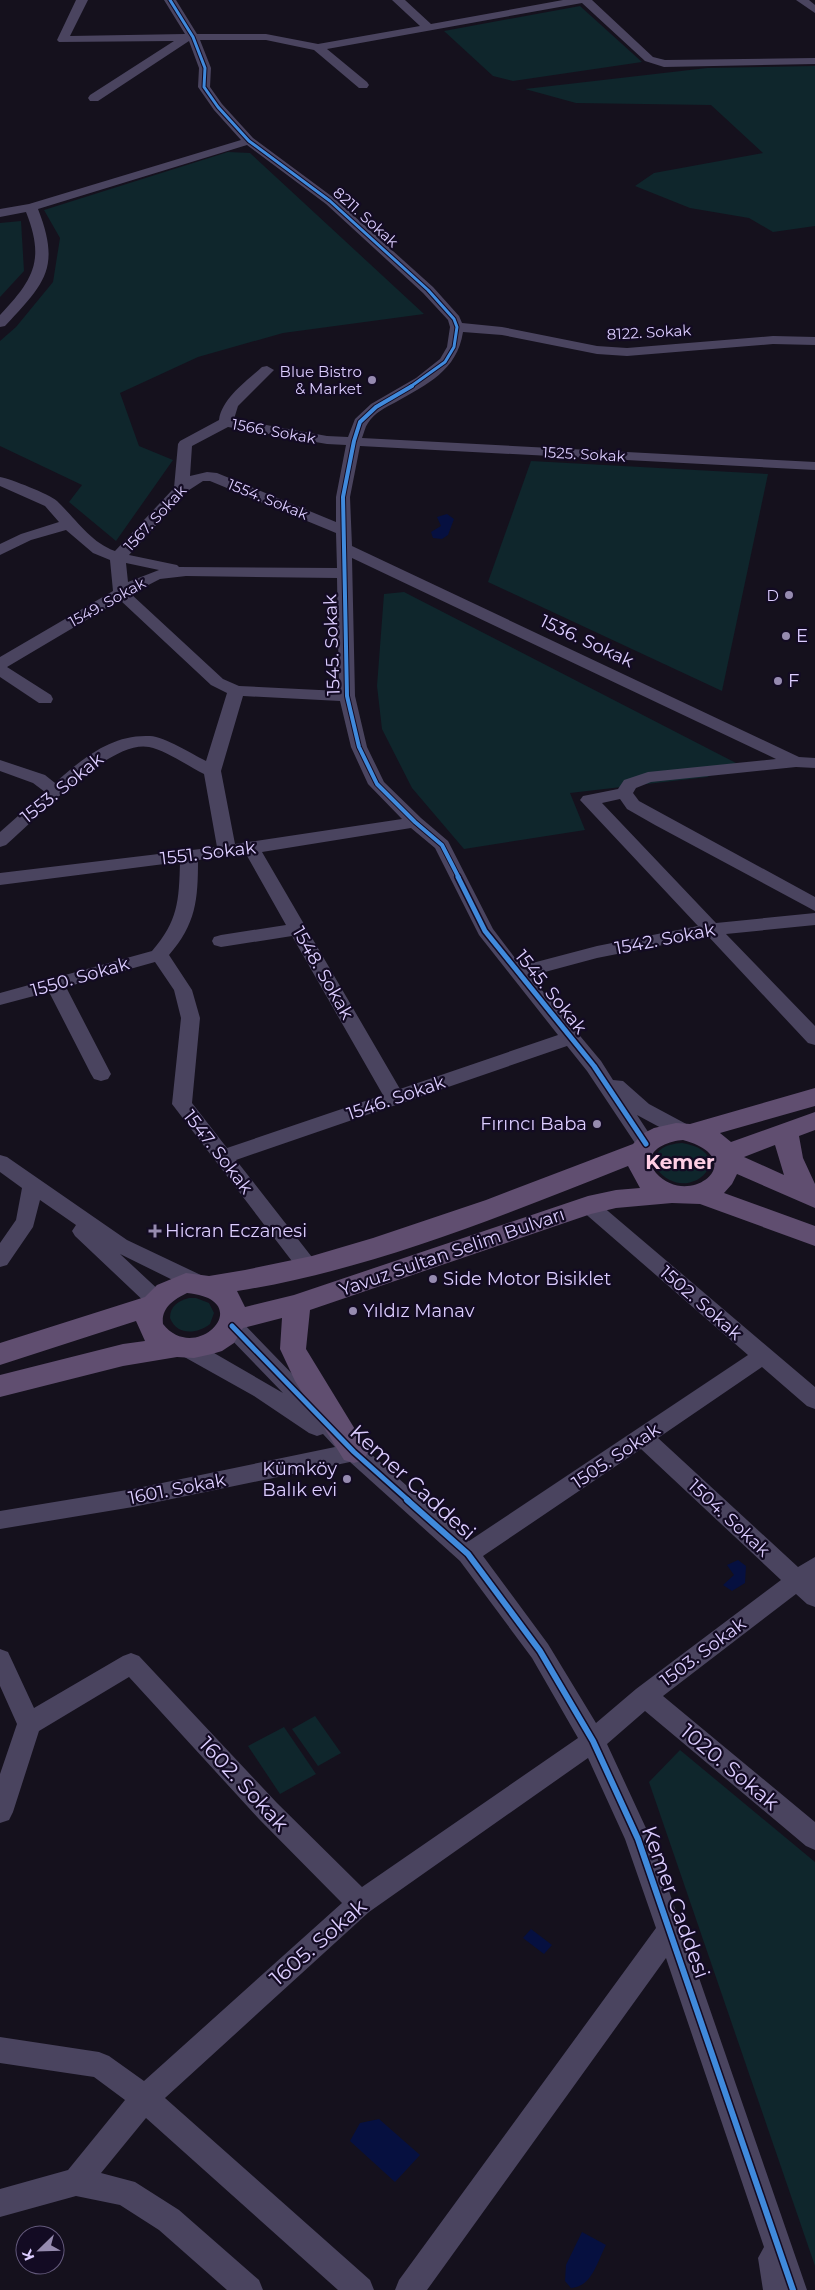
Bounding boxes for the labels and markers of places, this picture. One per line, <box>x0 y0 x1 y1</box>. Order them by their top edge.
place label: Blue Bistro & Market <box>280 362 362 398</box>
marker: Blue Bistro & Market <box>366 374 378 386</box>
place label: D <box>767 586 779 605</box>
marker: D <box>783 589 795 601</box>
place label: E <box>796 625 808 647</box>
marker: E <box>780 630 792 642</box>
place label: F <box>788 670 799 692</box>
marker: F <box>772 675 784 687</box>
place label: Fırıncı Baba <box>480 1113 587 1135</box>
marker: Fırıncı Baba <box>591 1118 603 1130</box>
place label: Hicran Eczanesi <box>165 1220 307 1242</box>
marker: Hicran Eczanesi <box>149 1225 161 1237</box>
place label: Side Motor Bisiklet <box>443 1268 611 1290</box>
marker: Side Motor Bisiklet <box>427 1273 439 1285</box>
place label: Yıldız Manav <box>363 1300 475 1322</box>
marker: Yıldız Manav <box>347 1305 359 1317</box>
place label: Kümköy Balık evi <box>262 1458 337 1501</box>
marker: Kümköy Balık evi <box>341 1473 353 1485</box>

